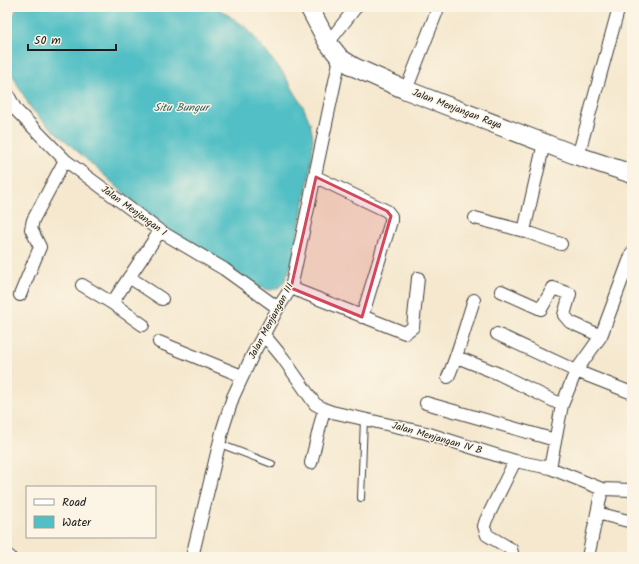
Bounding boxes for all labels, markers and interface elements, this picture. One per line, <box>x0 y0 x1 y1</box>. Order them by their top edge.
scale bar <box>28 26 116 52</box>
text: 50 m <box>34 31 61 50</box>
street label: Jalan Menjangan Raya <box>410 85 504 134</box>
water label: Situ Bungur <box>154 99 211 117</box>
street label: Jalan Menjangan I <box>98 182 170 240</box>
street label: Jalan Menjangan III <box>244 280 298 362</box>
street label: Jalan Menjangan IV B <box>390 417 484 459</box>
legend <box>26 486 156 538</box>
text: Road <box>62 493 87 512</box>
text: Water <box>62 513 92 532</box>

